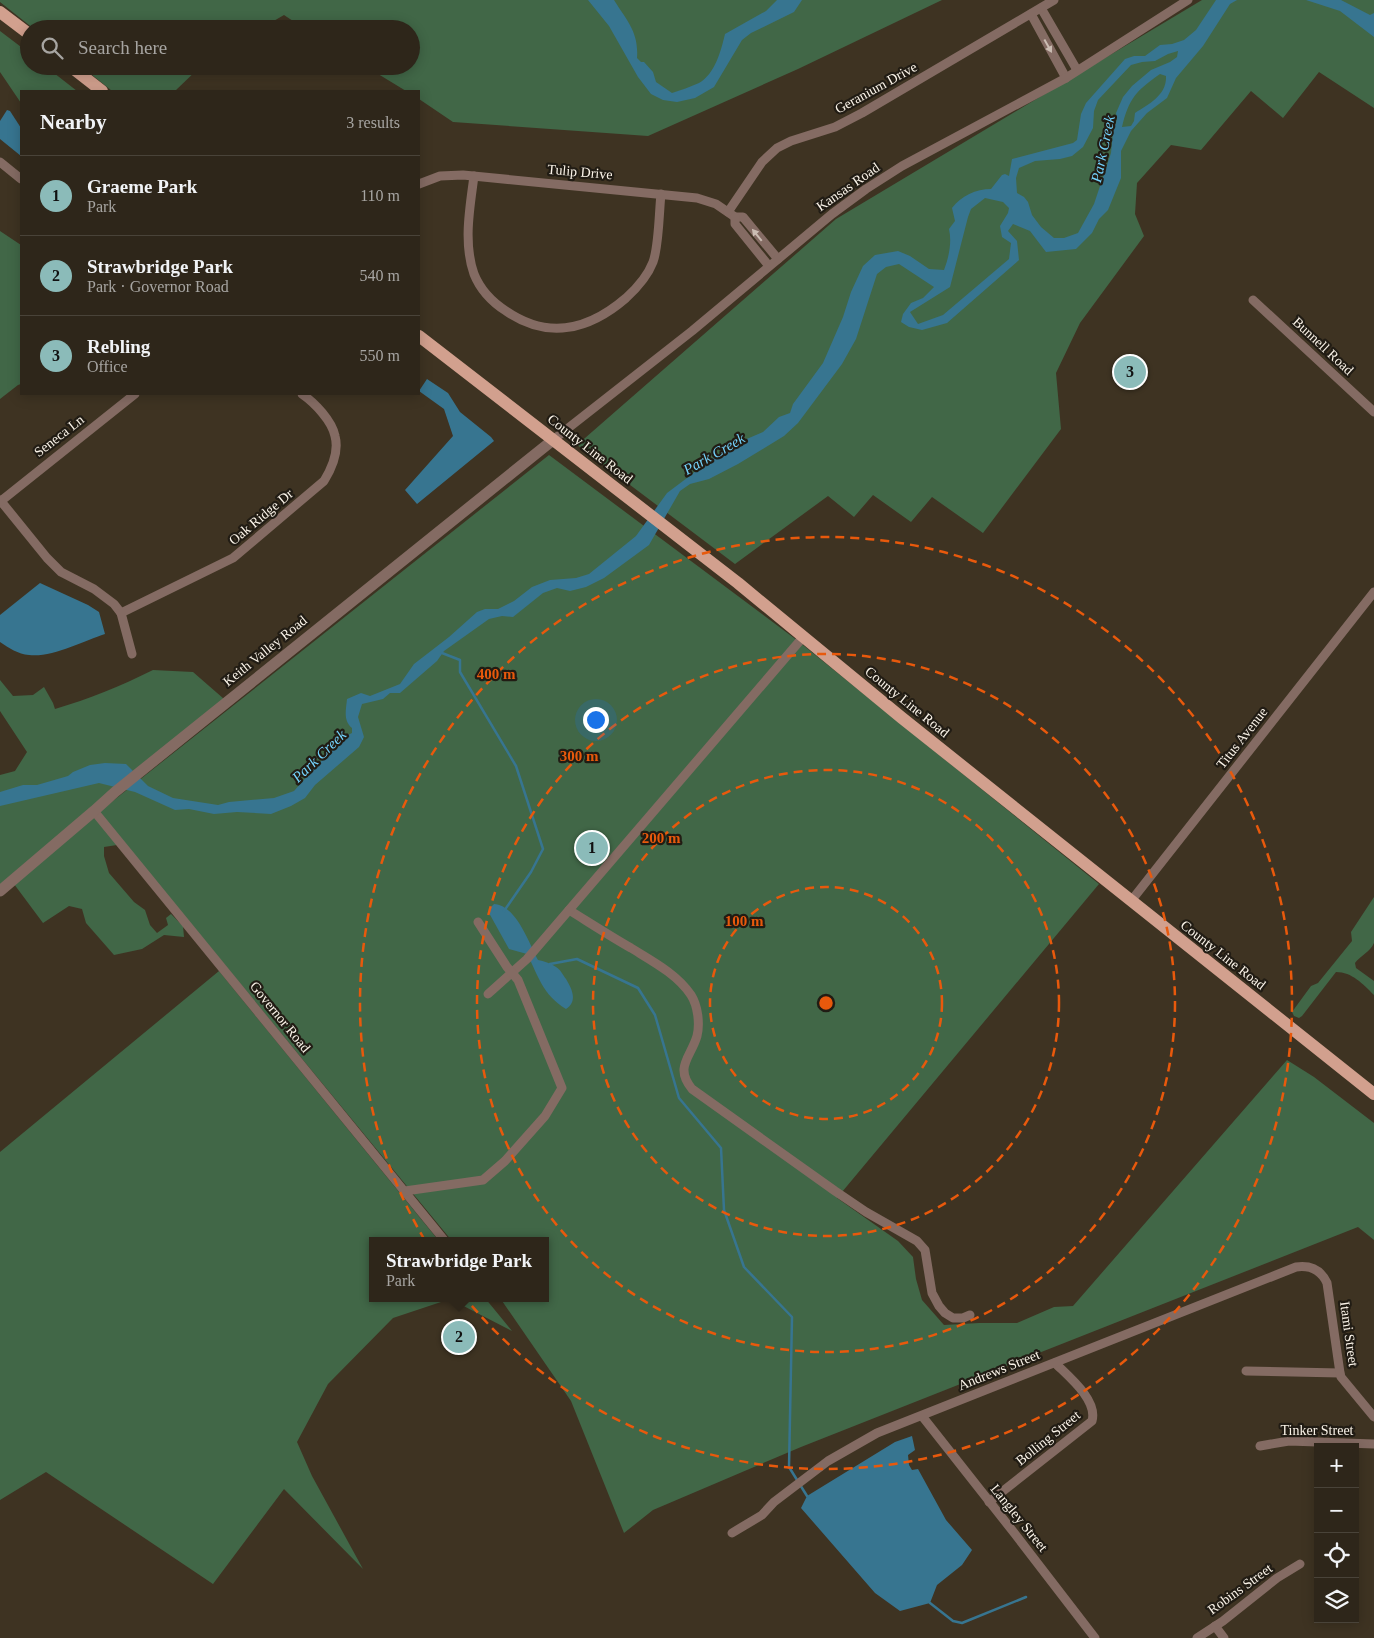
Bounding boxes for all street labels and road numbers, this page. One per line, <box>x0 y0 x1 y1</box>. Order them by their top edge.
street label: Geranium Drive <box>832 59 920 117</box>
street label: Kansas Road <box>814 160 882 214</box>
street label: Tulip Drive <box>547 162 613 182</box>
street label: Bunnell Road <box>1290 314 1356 378</box>
street label: County Line Road <box>545 411 635 487</box>
street label: Seneca Ln <box>31 412 87 460</box>
street label: Oak Ridge Dr <box>226 486 296 548</box>
street label: Keith Valley Road <box>220 613 310 689</box>
street label: County Line Road <box>862 664 952 740</box>
street label: Titus Avenue <box>1213 704 1271 772</box>
street label: County Line Road <box>1178 917 1268 993</box>
street label: Governor Road <box>247 979 313 1055</box>
street label: Itami Street <box>1337 1300 1361 1368</box>
street label: Andrews Street <box>956 1347 1042 1393</box>
street label: Bolling Street <box>1013 1408 1083 1468</box>
street label: Tinker Street <box>1281 1423 1354 1438</box>
street label: Langley Street <box>987 1481 1051 1555</box>
street label: Robins Street <box>1205 1561 1275 1617</box>

